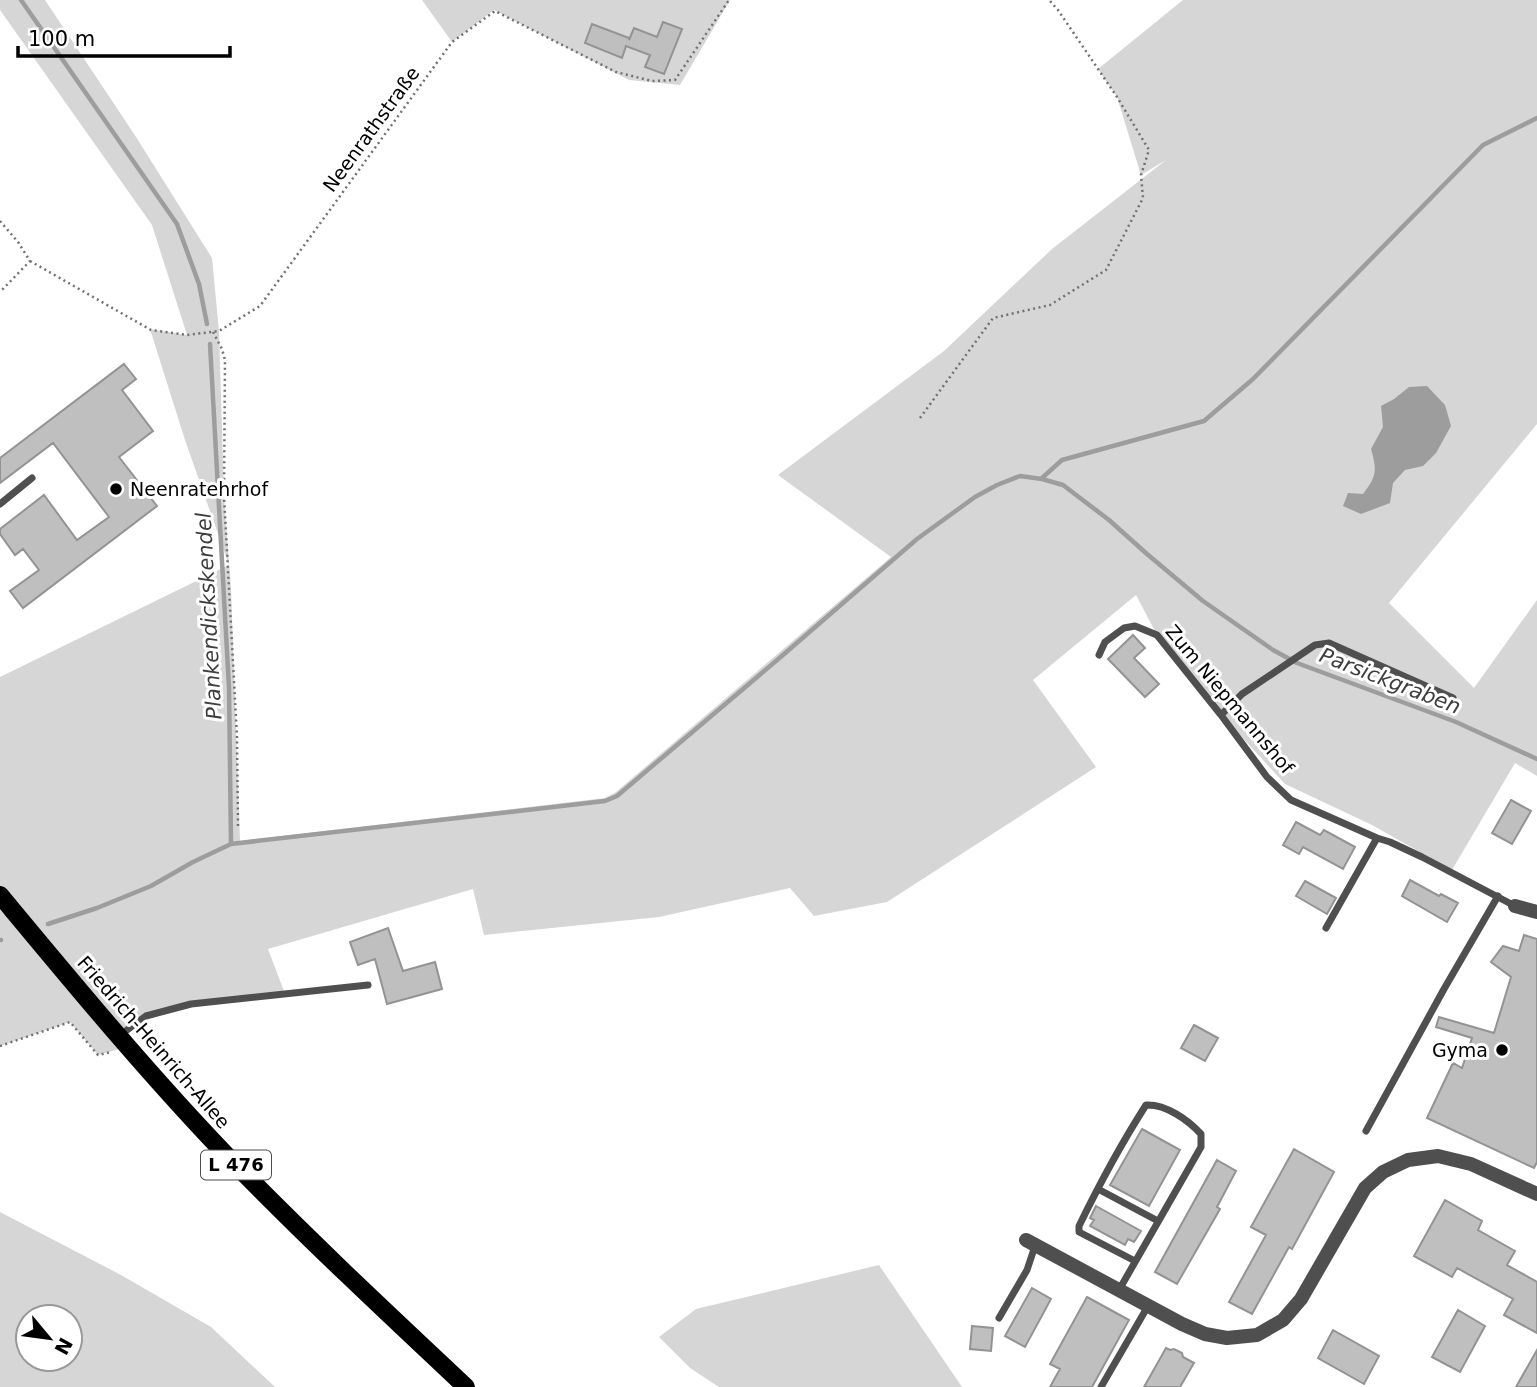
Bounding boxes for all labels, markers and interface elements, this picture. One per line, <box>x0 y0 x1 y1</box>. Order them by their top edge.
scale bar <box>18 14 229 58</box>
text: 100 m <box>28 27 95 51</box>
street label: Neenrathstraße <box>318 62 424 196</box>
place label: Neenratehrhof <box>130 478 269 500</box>
marker: Neenratehrhof <box>108 481 124 497</box>
water label: Plankendickskendel <box>192 512 226 720</box>
street label: Zum Niepmannshof <box>1161 620 1299 779</box>
water label: Parsickgraben <box>1316 643 1464 719</box>
street label: Friedrich-Heinrich-Allee <box>73 951 235 1133</box>
place label: Gyma <box>1432 1039 1488 1061</box>
marker: Gyma <box>1494 1042 1510 1058</box>
road number: L 476 <box>201 1150 271 1180</box>
north arrow <box>14 1303 84 1373</box>
text: N <box>50 1334 77 1359</box>

